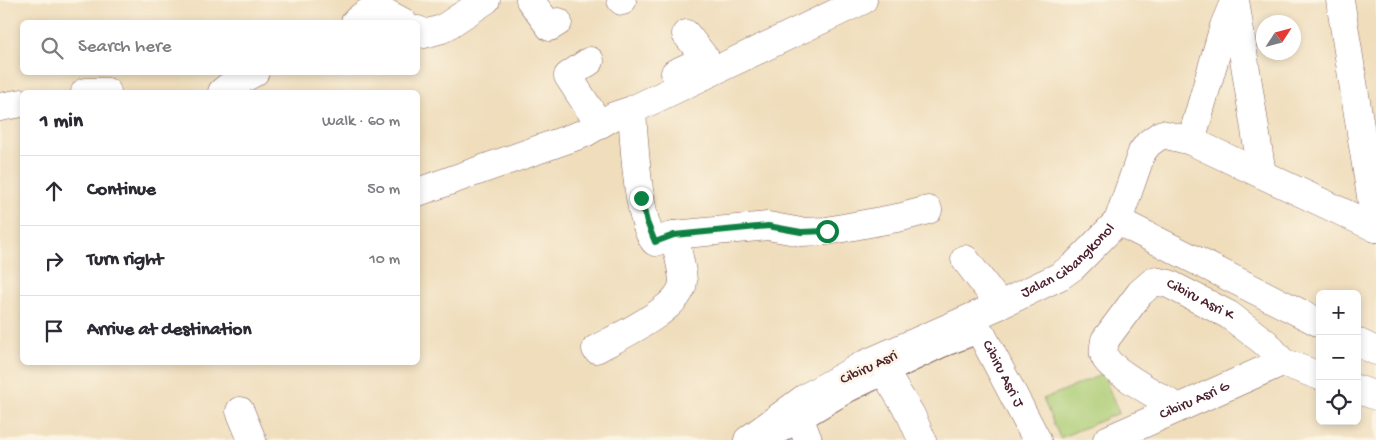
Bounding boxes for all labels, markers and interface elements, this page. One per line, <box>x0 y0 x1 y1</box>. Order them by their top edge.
north arrow <box>1256 15 1301 60</box>
search box <box>20 20 420 75</box>
icon: search <box>38 34 66 62</box>
text: Search here <box>78 36 172 59</box>
text: 1 min <box>40 110 83 135</box>
text: Walk · 60 m <box>322 113 400 132</box>
icon: ahead <box>40 177 68 205</box>
text: Continue <box>87 179 156 202</box>
text: 50 m <box>367 181 400 200</box>
route end <box>630 187 653 210</box>
route start <box>816 220 839 243</box>
street label: Jalan Cibangkonol <box>1018 220 1119 302</box>
icon: right <box>40 247 68 275</box>
text: Turn right <box>87 249 163 272</box>
text: 10 m <box>369 251 400 270</box>
street label: Cibiru Asri K <box>1163 275 1238 326</box>
map controls <box>1316 290 1361 425</box>
button: + <box>1316 290 1361 335</box>
icon: arrive <box>40 317 68 345</box>
text: Arrive at destination <box>87 319 251 342</box>
button: − <box>1316 335 1361 380</box>
street label: Cibiru Asri J <box>978 337 1028 411</box>
street label: Cibiru Asri <box>837 347 901 389</box>
street label: Cibiru Asri G <box>1157 377 1233 424</box>
button: locate <box>1316 380 1361 425</box>

